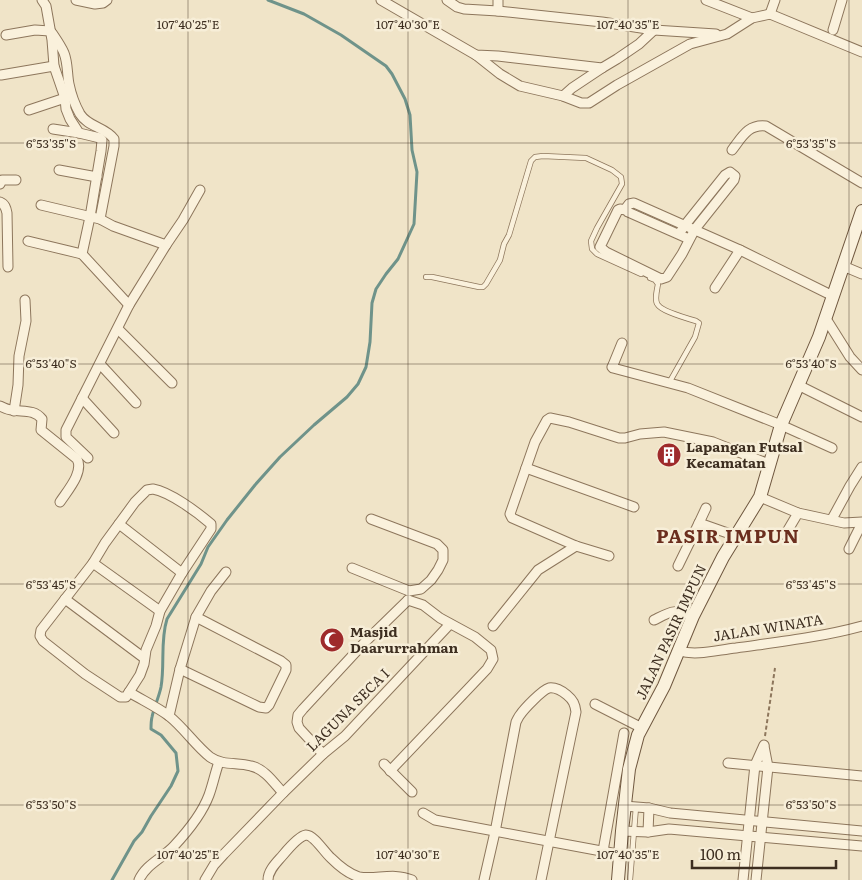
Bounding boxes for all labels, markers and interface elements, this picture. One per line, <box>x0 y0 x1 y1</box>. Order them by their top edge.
text: 107°40'25"E <box>157 15 220 33</box>
text: 107°40'30"E <box>376 15 440 33</box>
text: 107°40'35"E <box>596 15 660 33</box>
text: 6°53'35"S <box>26 134 76 152</box>
text: 6°53'35"S <box>786 134 836 152</box>
text: 6°53'40"S <box>25 354 77 372</box>
text: 6°53'40"S <box>785 354 837 372</box>
place label: Lapangan Futsal Kecamatan <box>686 436 803 472</box>
building icon: Lapangan Futsal Kecamatan <box>656 442 682 468</box>
district label: PASIR IMPUN <box>656 521 800 549</box>
street label: JALAN PASIR IMPUN <box>630 561 710 702</box>
text: 6°53'45"S <box>26 575 76 593</box>
text: 6°53'45"S <box>786 575 836 593</box>
street label: JALAN WINATA <box>712 608 825 646</box>
place label: Masjid Daarurrahman <box>350 621 459 657</box>
mosque icon: Masjid Daarurrahman <box>319 627 345 653</box>
street label: LAGUNA SECA I <box>301 663 393 755</box>
text: 6°53'50"S <box>26 795 76 813</box>
text: 6°53'50"S <box>786 795 836 813</box>
scale bar <box>692 838 836 870</box>
text: 100 m <box>700 842 741 865</box>
text: 107°40'25"E <box>157 845 220 863</box>
text: 107°40'30"E <box>376 845 440 863</box>
text: 107°40'35"E <box>596 845 660 863</box>

